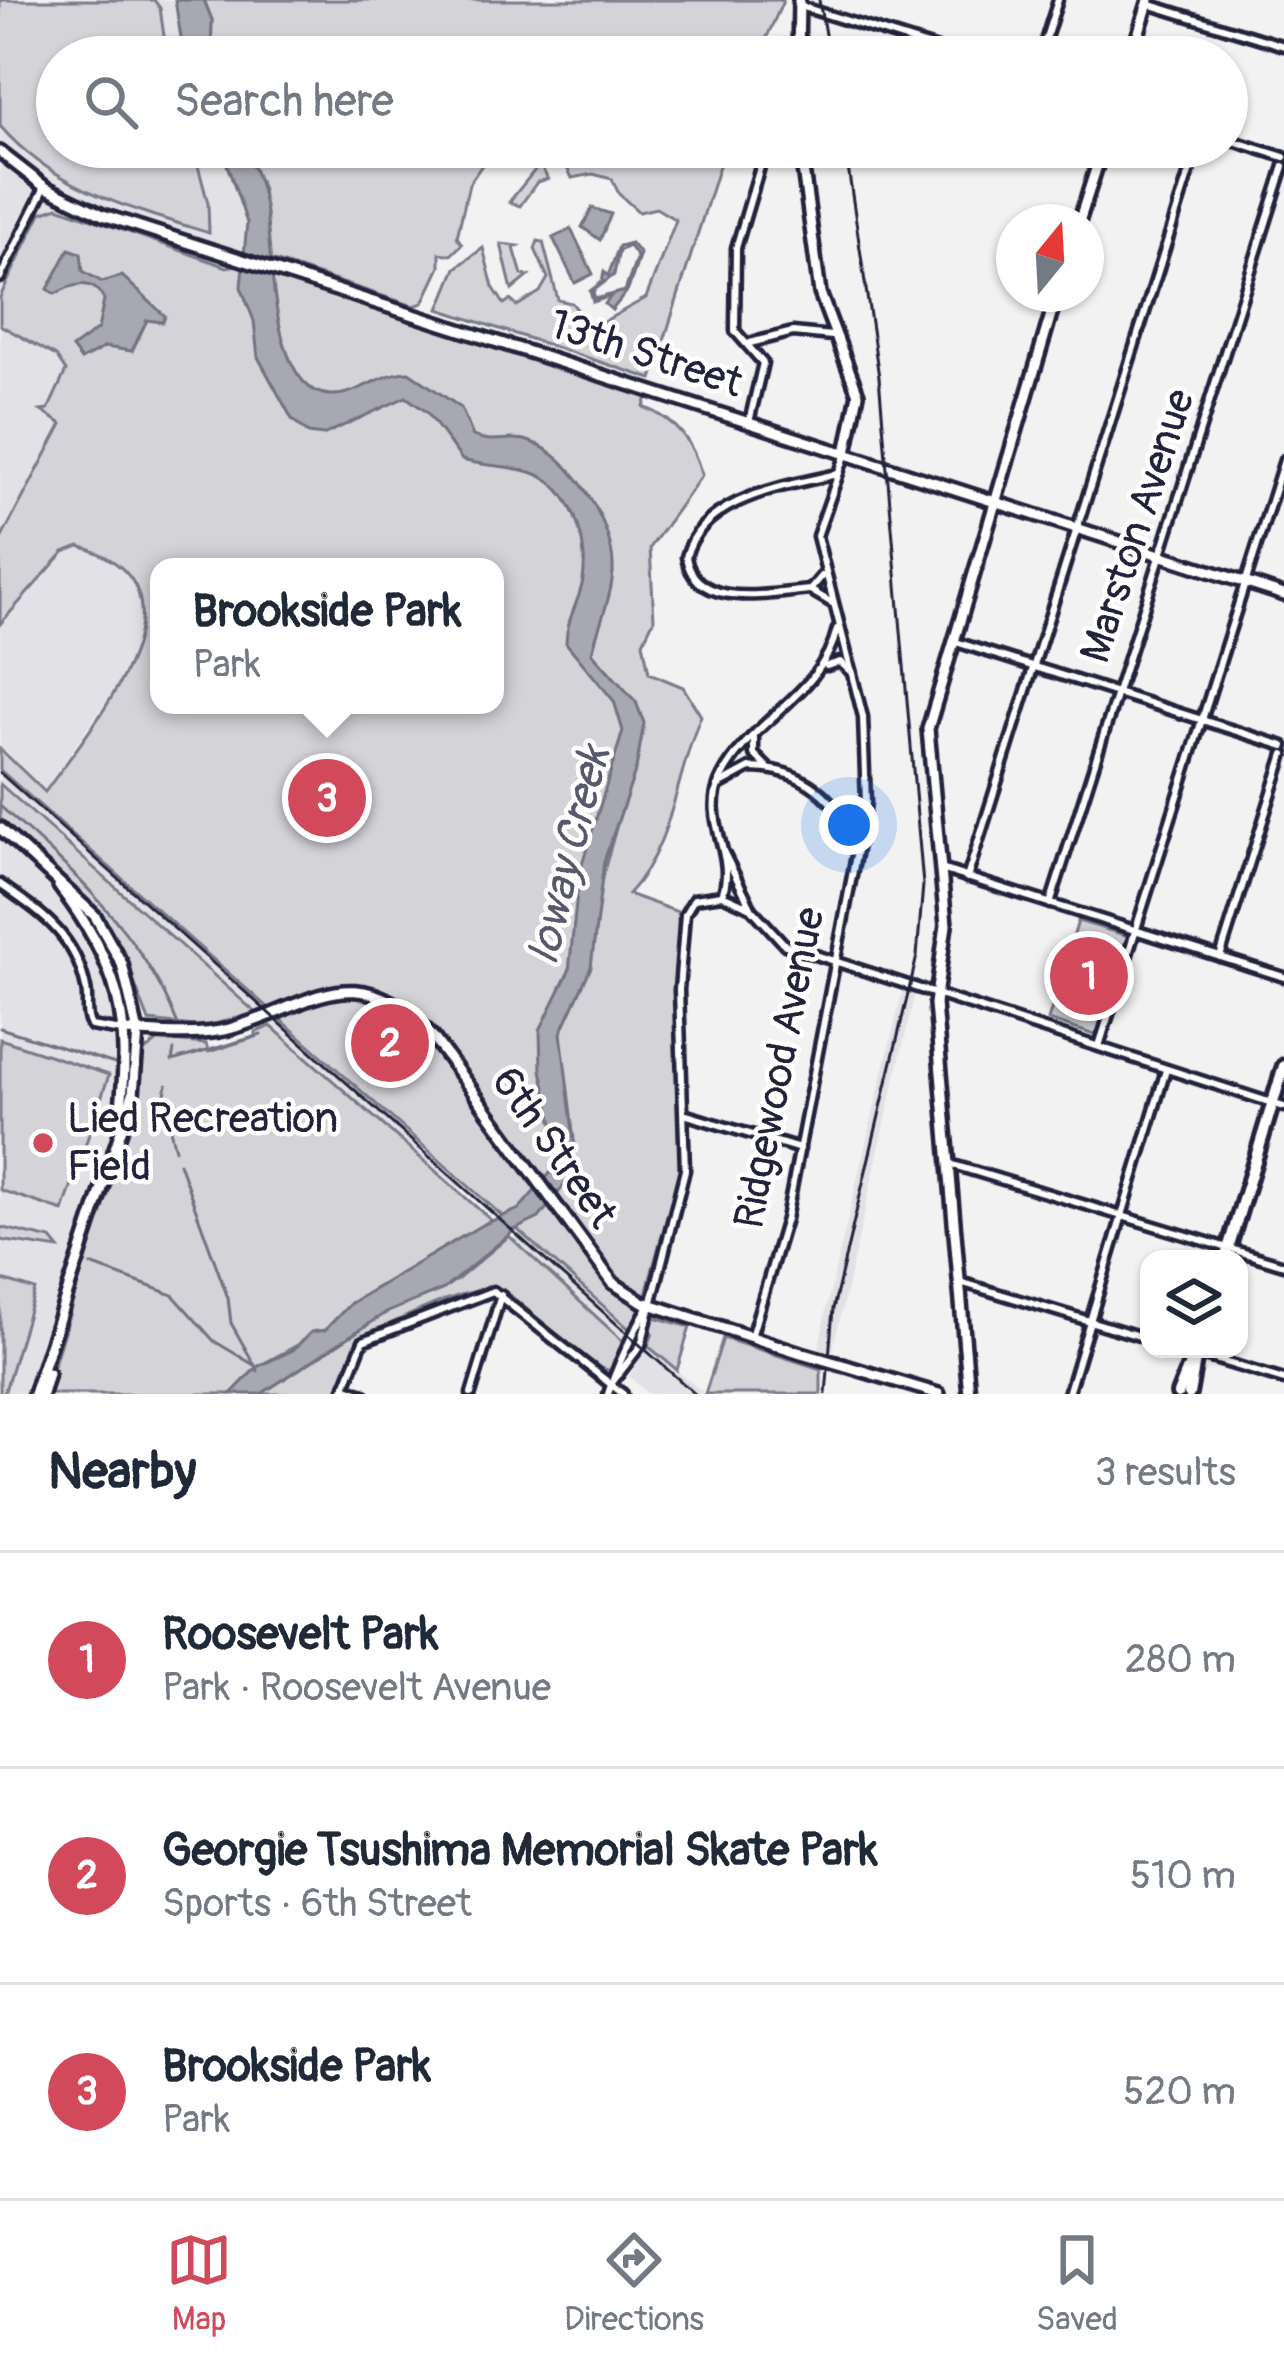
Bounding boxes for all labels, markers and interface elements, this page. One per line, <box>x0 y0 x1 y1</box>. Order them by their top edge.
search box <box>36 36 1248 168</box>
icon: search <box>78 69 144 135</box>
text: Search here <box>174 74 394 130</box>
north arrow <box>996 204 1104 312</box>
street label: 13th Street <box>543 298 749 410</box>
street label: Marston Avenue <box>1069 382 1207 669</box>
popup <box>150 558 504 714</box>
text: Brookside Park <box>192 584 462 640</box>
text: Park <box>192 640 261 689</box>
water label: Ioway Creek <box>515 737 624 971</box>
pin: 3 <box>288 753 366 843</box>
your location <box>819 795 879 855</box>
street label: Ridgewood Avenue <box>723 903 837 1233</box>
pin: 1 <box>1050 931 1128 1021</box>
pin: 2 <box>351 998 429 1088</box>
street label: 6th Street <box>480 1058 628 1238</box>
place label: Lied Recreation Field <box>67 1093 338 1193</box>
marker: Lied Recreation Field <box>30 1130 56 1156</box>
map controls <box>1140 1250 1248 1358</box>
button: layers <box>1140 1250 1248 1358</box>
text: Nearby <box>48 1440 196 1504</box>
text: 3 results <box>1095 1448 1236 1497</box>
text: Roosevelt Park <box>162 1607 439 1663</box>
text: 1 <box>79 1635 95 1684</box>
text: 280 m <box>1125 1635 1236 1684</box>
text: Park · Roosevelt Avenue <box>162 1663 551 1712</box>
text: Georgie Tsushima Memorial Skate Park <box>162 1823 878 1879</box>
text: 2 <box>76 1851 98 1900</box>
text: 510 m <box>1130 1851 1236 1900</box>
text: Sports · 6th Street <box>162 1879 472 1928</box>
text: Brookside Park <box>162 2039 431 2095</box>
text: 3 <box>76 2067 98 2116</box>
text: 520 m <box>1123 2067 1236 2116</box>
text: Park <box>162 2095 230 2144</box>
tab: Map <box>166 2227 232 2340</box>
tab: Directions <box>564 2227 704 2340</box>
tab: Saved <box>1036 2227 1118 2340</box>

